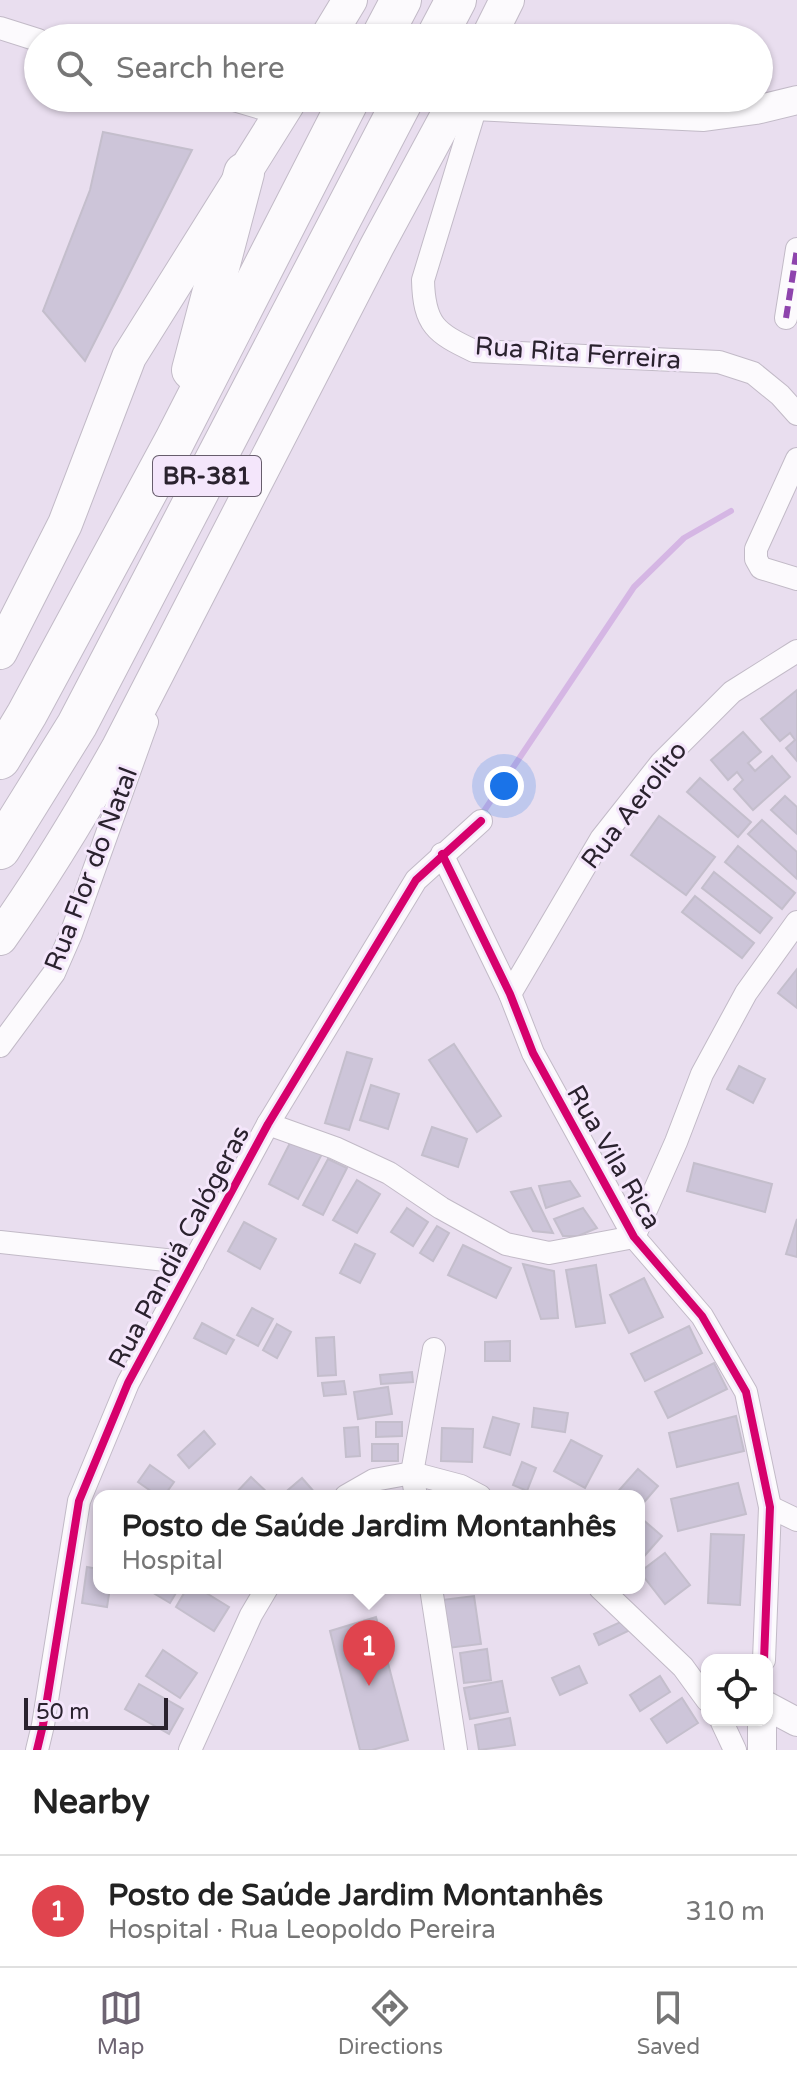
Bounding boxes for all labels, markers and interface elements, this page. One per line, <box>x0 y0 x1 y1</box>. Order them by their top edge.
search box <box>24 24 773 112</box>
icon: search <box>52 46 96 90</box>
text: Search here <box>116 50 285 87</box>
street label: Rua Rita Ferreira <box>474 330 682 376</box>
road number: BR-381 <box>153 456 261 496</box>
street label: Rua Aerolito <box>575 735 693 875</box>
street label: Rua Flor do Natal <box>38 763 144 975</box>
your location <box>484 766 524 806</box>
street label: Rua Vila Rica <box>560 1079 668 1235</box>
street label: Rua Pandiá Calógeras <box>102 1120 256 1374</box>
popup <box>93 1490 645 1594</box>
text: Posto de Saúde Jardim Montanhês <box>121 1508 617 1545</box>
text: Hospital <box>121 1545 223 1576</box>
pin: 1 <box>343 1620 395 1686</box>
map controls <box>701 1654 773 1726</box>
button: locate <box>701 1654 773 1726</box>
scale bar <box>24 1694 168 1730</box>
text: 50 m <box>36 1699 90 1725</box>
text: Nearby <box>32 1782 150 1823</box>
text: Posto de Saúde Jardim Montanhês <box>108 1877 603 1914</box>
text: 1 <box>50 1896 66 1927</box>
text: 310 m <box>685 1896 765 1927</box>
text: Hospital · Rua Leopoldo Pereira <box>108 1914 496 1945</box>
tab: Map <box>97 1986 144 2060</box>
tab: Directions <box>338 1986 443 2060</box>
tab: Saved <box>637 1986 700 2060</box>

